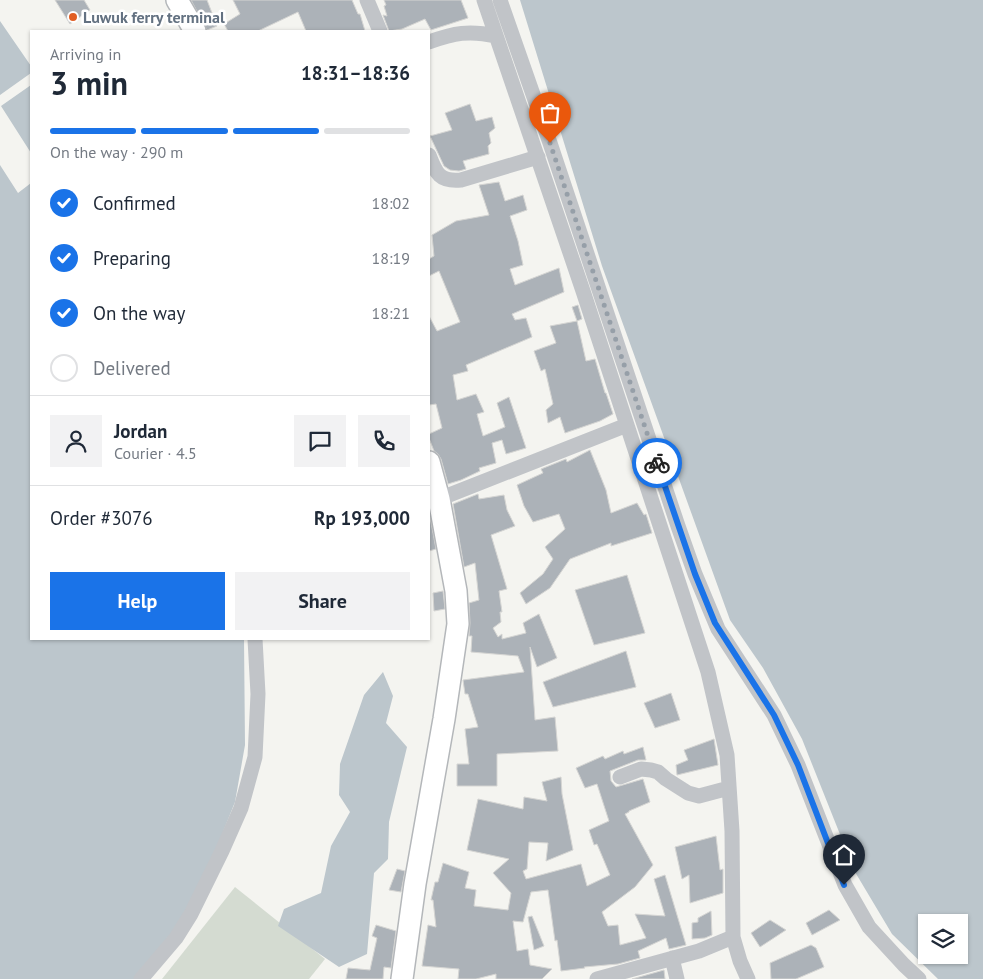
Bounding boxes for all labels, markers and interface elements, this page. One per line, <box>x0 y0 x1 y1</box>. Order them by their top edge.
place label: Luwuk ferry terminal <box>83 7 225 27</box>
marker: Luwuk ferry terminal <box>67 11 79 23</box>
text: Arriving in <box>50 44 121 64</box>
text: 18:31–18:36 <box>301 61 410 85</box>
text: 3 min <box>50 62 128 104</box>
pin <box>529 92 571 143</box>
icon: bag <box>536 99 564 127</box>
text: On the way · 290 m <box>50 142 183 162</box>
icon: check <box>50 189 78 217</box>
text: Confirmed <box>93 191 176 215</box>
text: 18:02 <box>372 193 410 213</box>
icon: check <box>50 244 78 272</box>
text: Preparing <box>93 246 171 270</box>
text: 18:19 <box>372 248 410 268</box>
icon: check <box>50 299 78 327</box>
text: On the way <box>93 301 185 325</box>
text: 18:21 <box>372 303 410 323</box>
text: Delivered <box>93 356 171 380</box>
button: person <box>50 415 102 467</box>
button: chat <box>294 415 346 467</box>
button: phone <box>358 415 410 467</box>
text: Jordan <box>114 419 167 443</box>
courier <box>632 438 682 488</box>
text: Courier · 4.5 <box>114 443 197 463</box>
icon: bike <box>643 449 671 477</box>
text: Order #3076 <box>50 506 153 530</box>
text: Rp 193,000 <box>314 506 410 530</box>
button: Help <box>50 572 225 630</box>
button: Share <box>235 572 410 630</box>
pin <box>823 834 865 885</box>
icon: home <box>830 841 858 869</box>
map controls <box>918 914 968 964</box>
button: layers <box>918 914 968 964</box>

